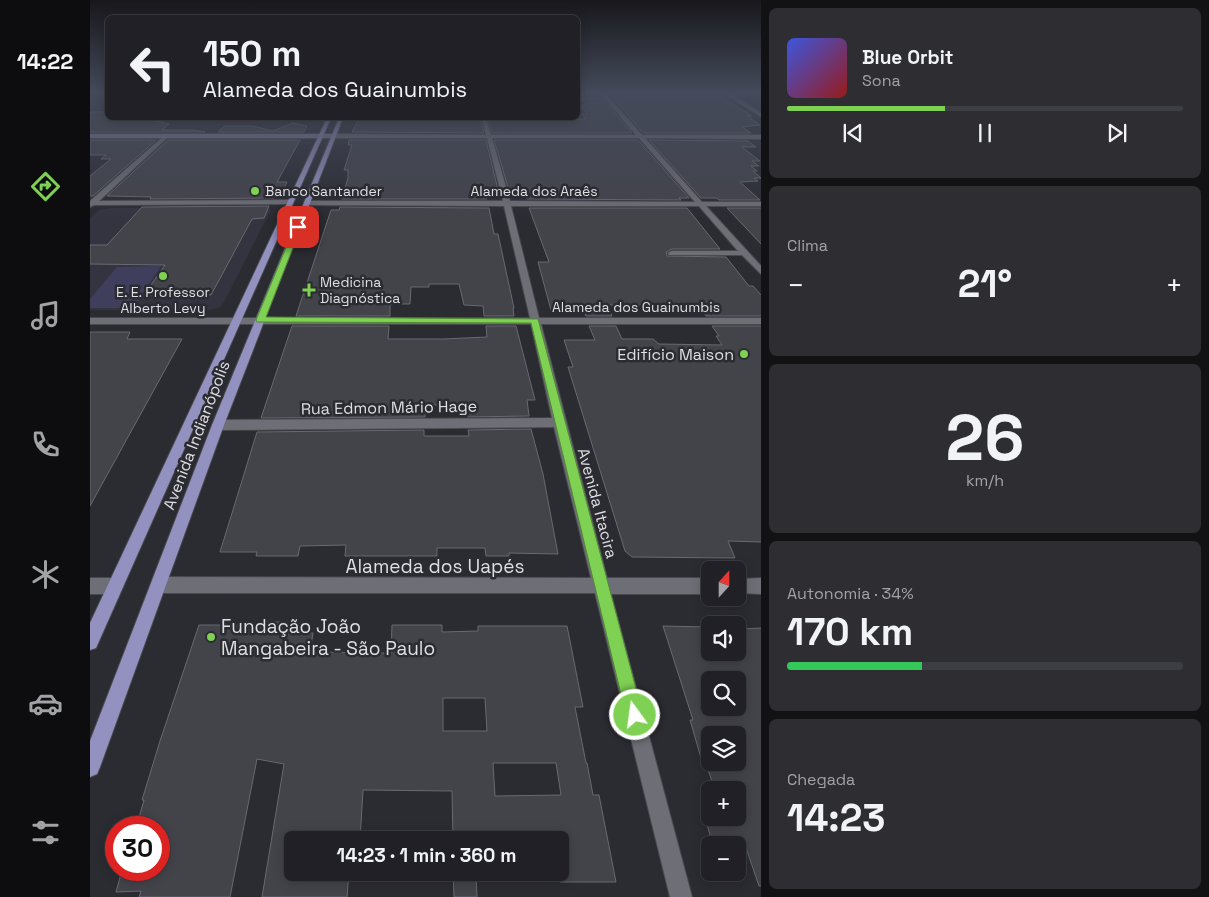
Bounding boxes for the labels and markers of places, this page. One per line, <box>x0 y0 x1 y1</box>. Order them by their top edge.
place label: Banco Santander <box>265 182 382 200</box>
marker: Banco Santander <box>249 185 261 197</box>
pin <box>277 206 319 248</box>
marker: E. E. Professor Alberto Levy <box>157 270 169 282</box>
place label: Medicina Diagnóstica <box>320 273 400 307</box>
place label: E. E. Professor Alberto Levy <box>116 283 210 317</box>
marker: Medicina Diagnóstica <box>302 283 316 297</box>
place label: Edifício Maison <box>617 344 734 365</box>
marker: Edifício Maison <box>738 348 750 360</box>
place label: Fundação João Mangabeira - São Paulo <box>221 614 435 661</box>
marker: Fundação João Mangabeira - São Paulo <box>205 631 217 643</box>

